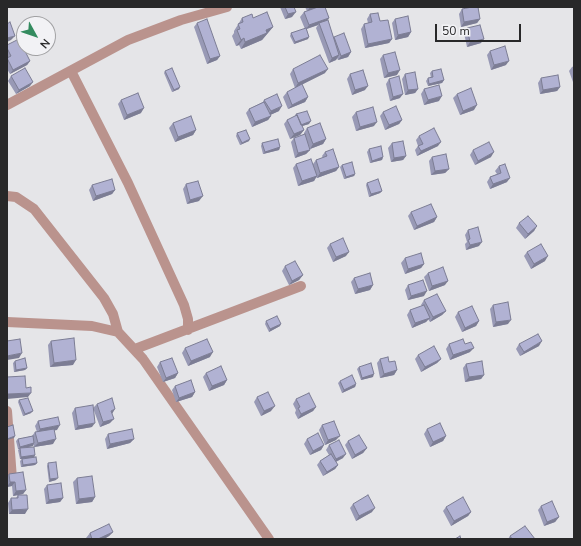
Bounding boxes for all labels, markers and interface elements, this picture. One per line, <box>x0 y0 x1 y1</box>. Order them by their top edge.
north arrow <box>16 16 56 56</box>
scale bar <box>437 16 523 42</box>
text: 50 m <box>442 23 470 39</box>
text: N <box>36 35 53 51</box>

